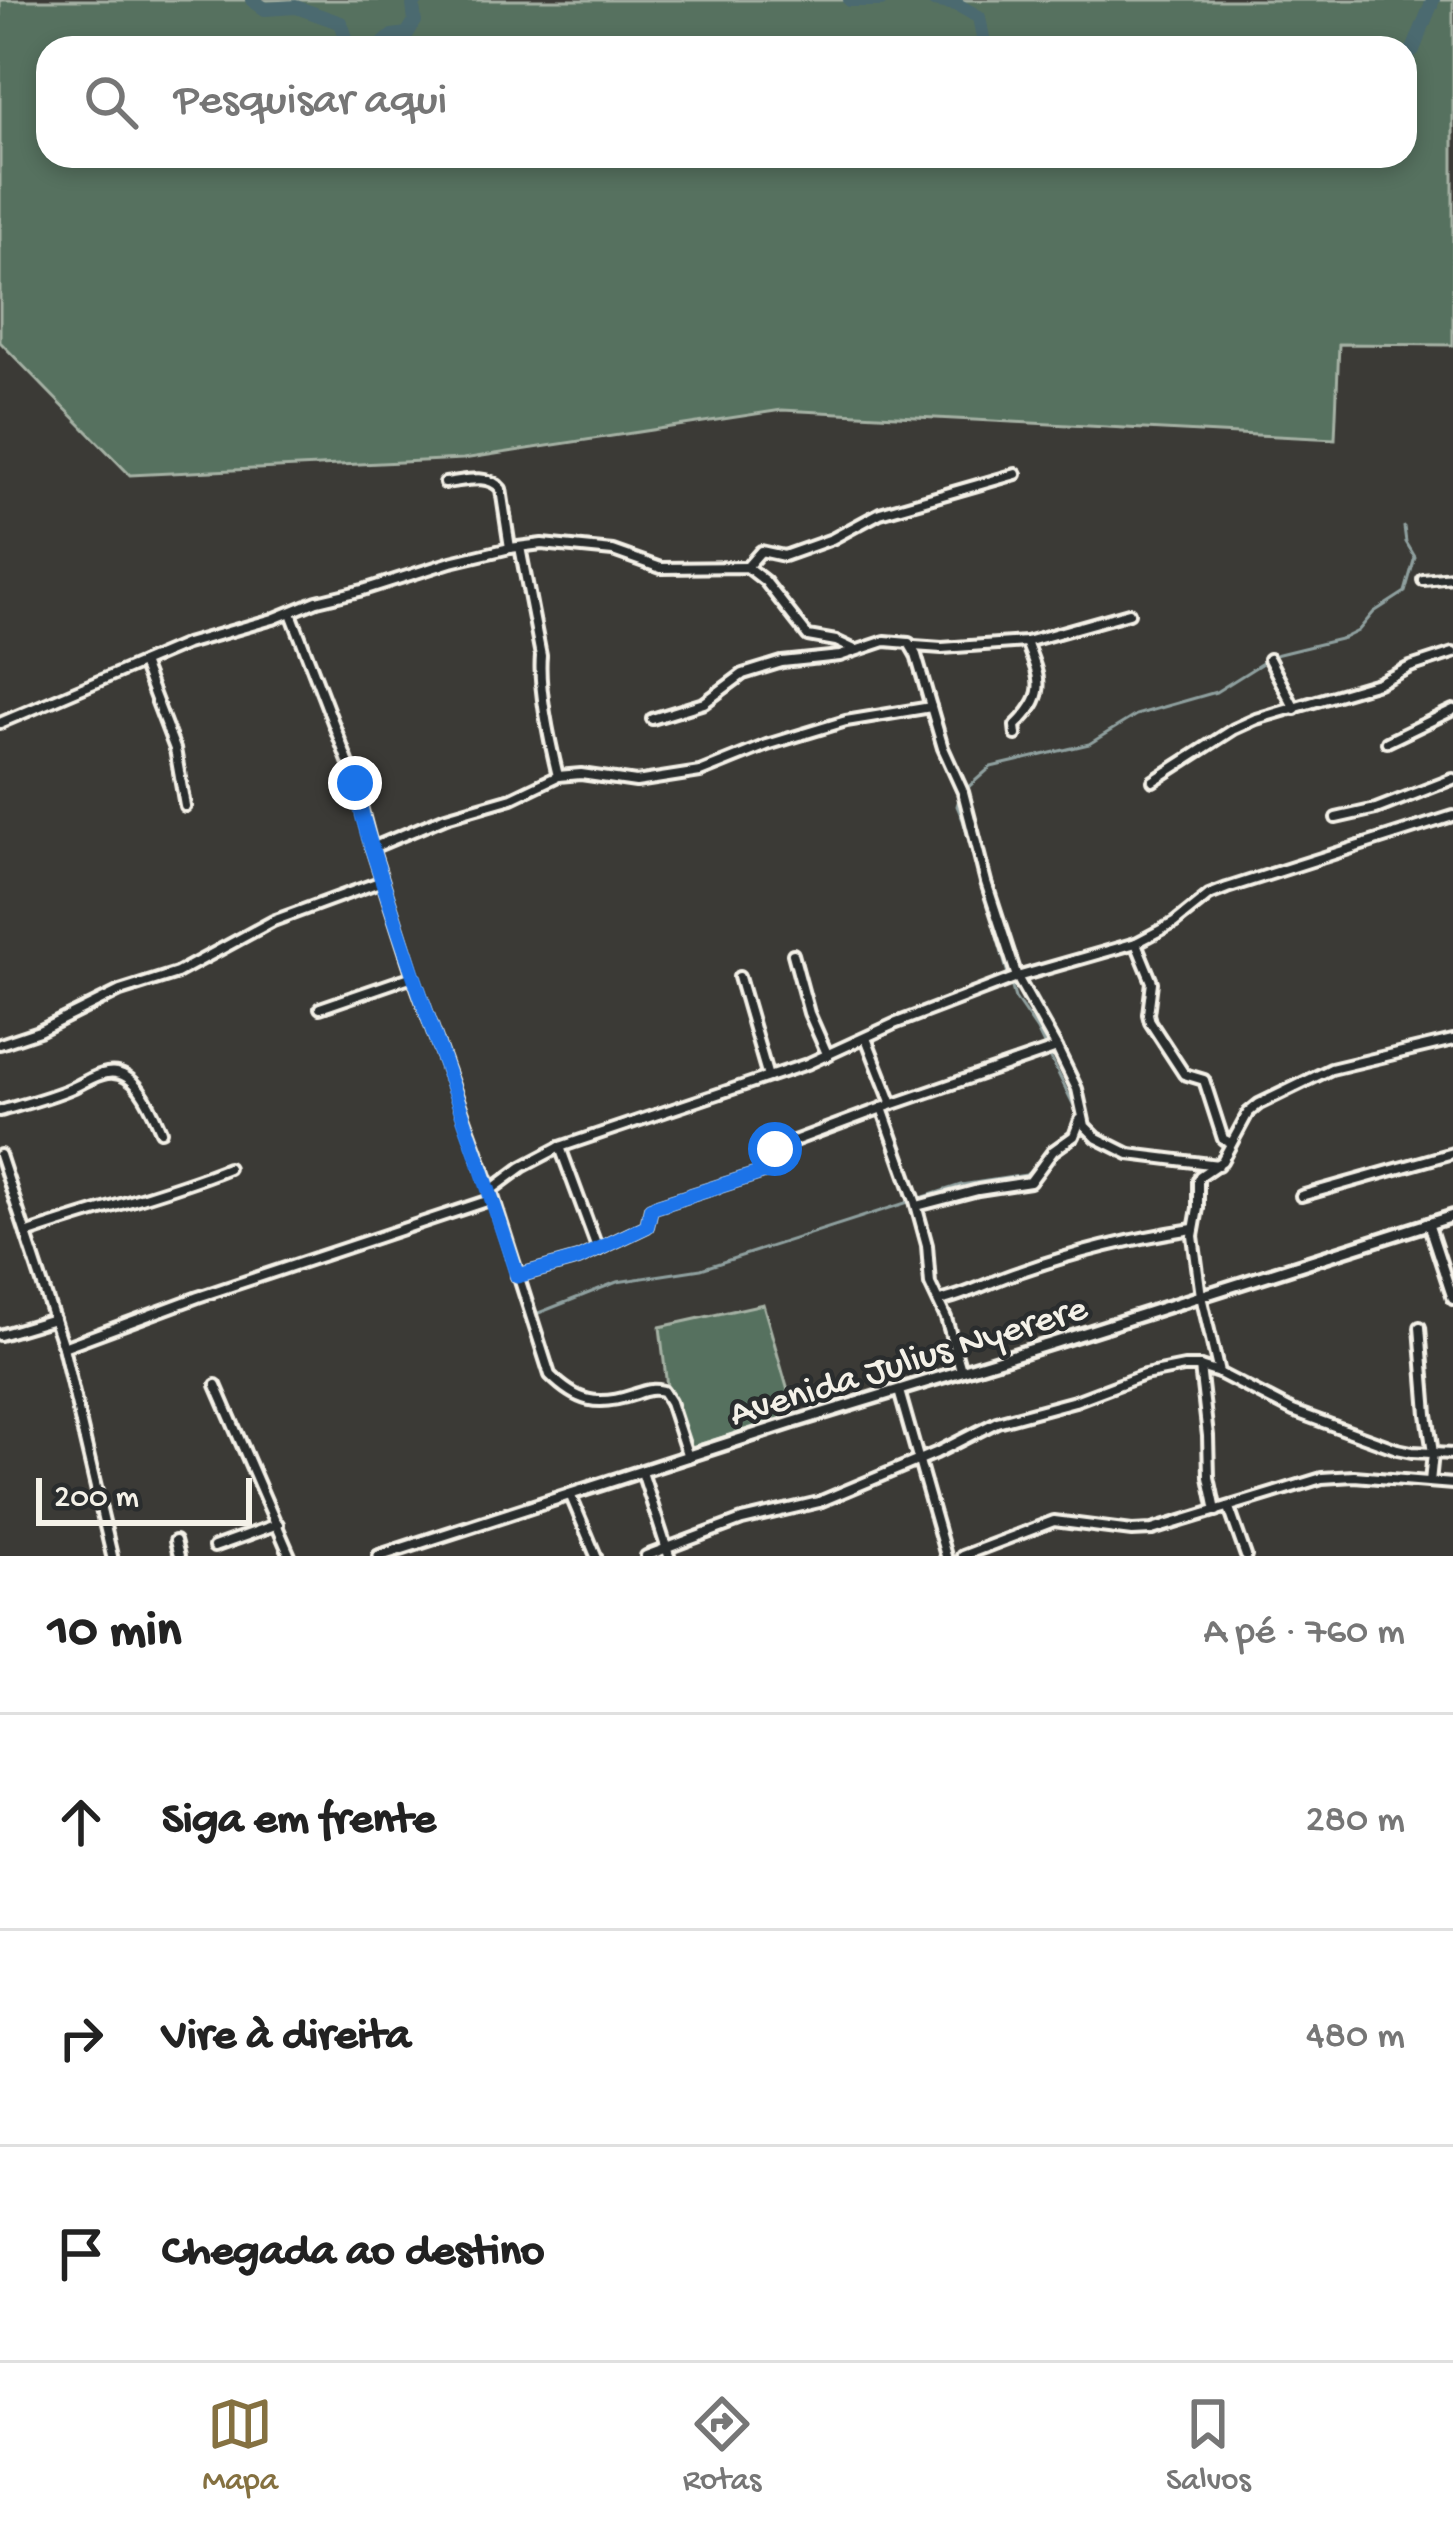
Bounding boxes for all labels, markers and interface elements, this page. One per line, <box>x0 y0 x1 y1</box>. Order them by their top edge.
search box <box>36 36 1417 168</box>
icon: search <box>78 69 144 135</box>
text: Pesquisar aqui <box>174 76 447 129</box>
route end <box>328 756 382 810</box>
route start <box>748 1122 802 1176</box>
street label: Avenida Julius Nyerere <box>725 1287 1094 1440</box>
scale bar <box>36 1472 252 1525</box>
text: 200 m <box>54 1480 139 1518</box>
text: 10 min <box>48 1604 181 1664</box>
text: A pé · 760 m <box>1204 1611 1405 1657</box>
icon: ahead <box>48 1789 114 1855</box>
text: Siga em frente <box>162 1795 436 1848</box>
text: 280 m <box>1305 1799 1405 1845</box>
icon: right <box>48 2005 114 2071</box>
text: Vire à direita <box>162 2011 411 2064</box>
text: 480 m <box>1306 2015 1405 2061</box>
icon: arrive <box>48 2221 114 2287</box>
text: Chegada ao destino <box>162 2227 544 2280</box>
tab: Mapa <box>202 2391 278 2501</box>
tab: Rotas <box>683 2391 761 2501</box>
tab: Salvos <box>1166 2391 1251 2501</box>

